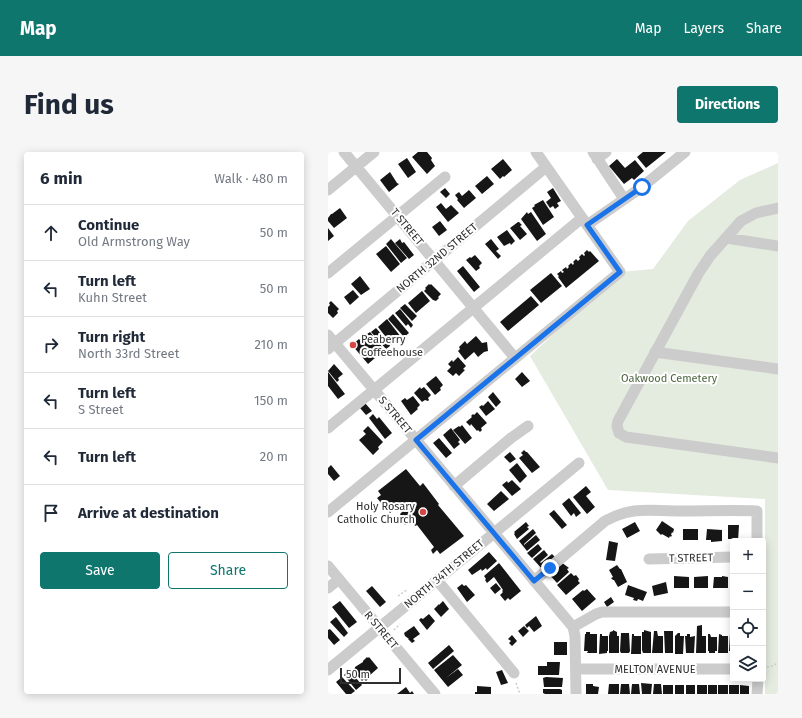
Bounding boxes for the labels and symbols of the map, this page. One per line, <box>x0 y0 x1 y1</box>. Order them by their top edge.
route start <box>633 178 651 196</box>
street label: T STREET <box>388 206 426 248</box>
street label: NORTH 32ND STREET <box>394 220 480 296</box>
place label: Peaberry Coffeehouse <box>361 333 423 359</box>
marker: Peaberry Coffeehouse <box>348 340 358 350</box>
park label: Oakwood Cemetery <box>621 372 718 385</box>
street label: S STREET <box>376 394 414 436</box>
place label: Holy Rosary Catholic Church <box>337 500 416 526</box>
marker: Holy Rosary Catholic Church <box>418 507 428 517</box>
street label: NORTH 34TH STREET <box>402 537 487 611</box>
street label: T STREET <box>669 551 713 565</box>
route end <box>541 559 559 577</box>
street label: R STREET <box>362 609 401 652</box>
street label: MELTON AVENUE <box>614 663 696 676</box>
scale bar <box>340 666 401 685</box>

